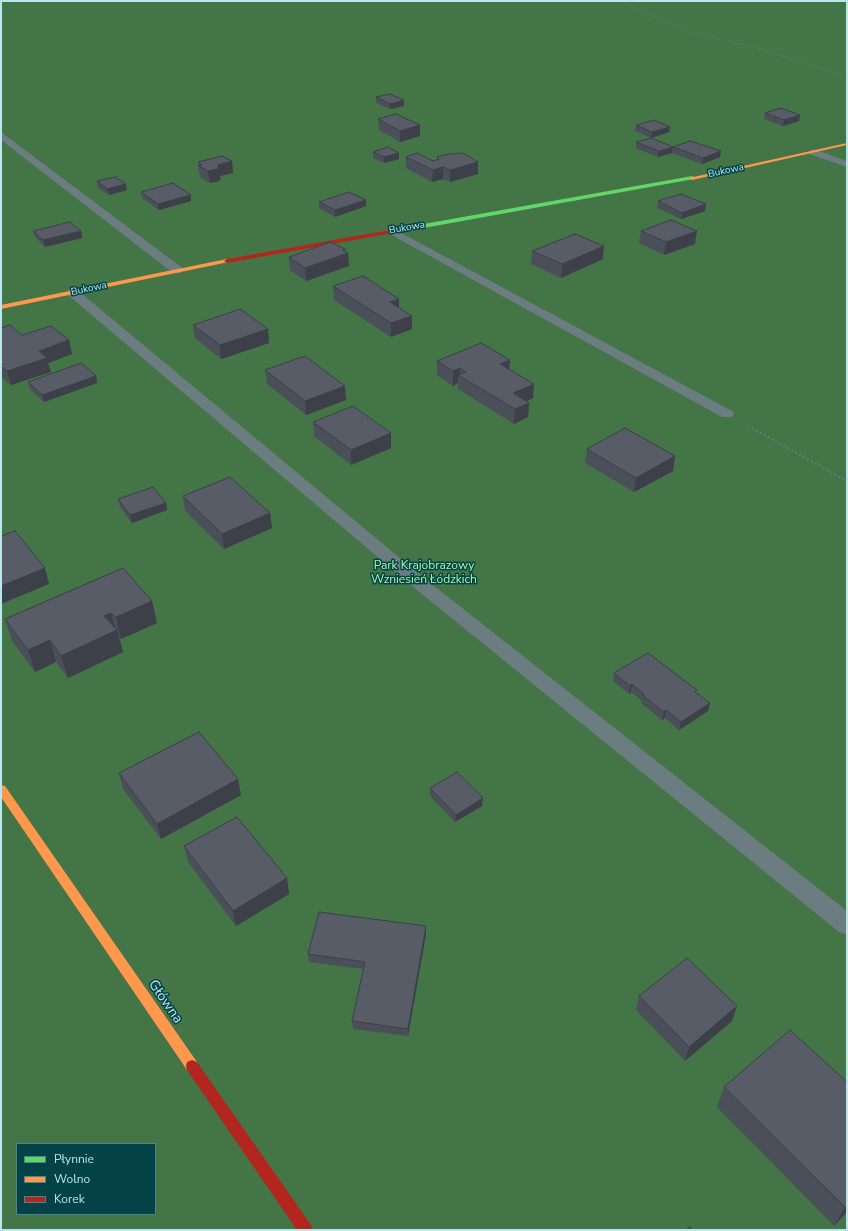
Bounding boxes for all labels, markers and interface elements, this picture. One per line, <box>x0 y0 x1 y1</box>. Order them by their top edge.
street label: Bukowa <box>707 161 745 181</box>
street label: Bukowa <box>388 219 426 237</box>
street label: Bukowa <box>70 279 108 299</box>
park label: Park Krajobrazowy Wzniesień Łódzkich <box>371 559 477 587</box>
street label: Główna <box>144 977 186 1027</box>
legend <box>16 1143 156 1215</box>
text: Płynnie <box>54 1151 94 1167</box>
text: Wolno <box>54 1171 90 1187</box>
text: Korek <box>54 1191 85 1207</box>

